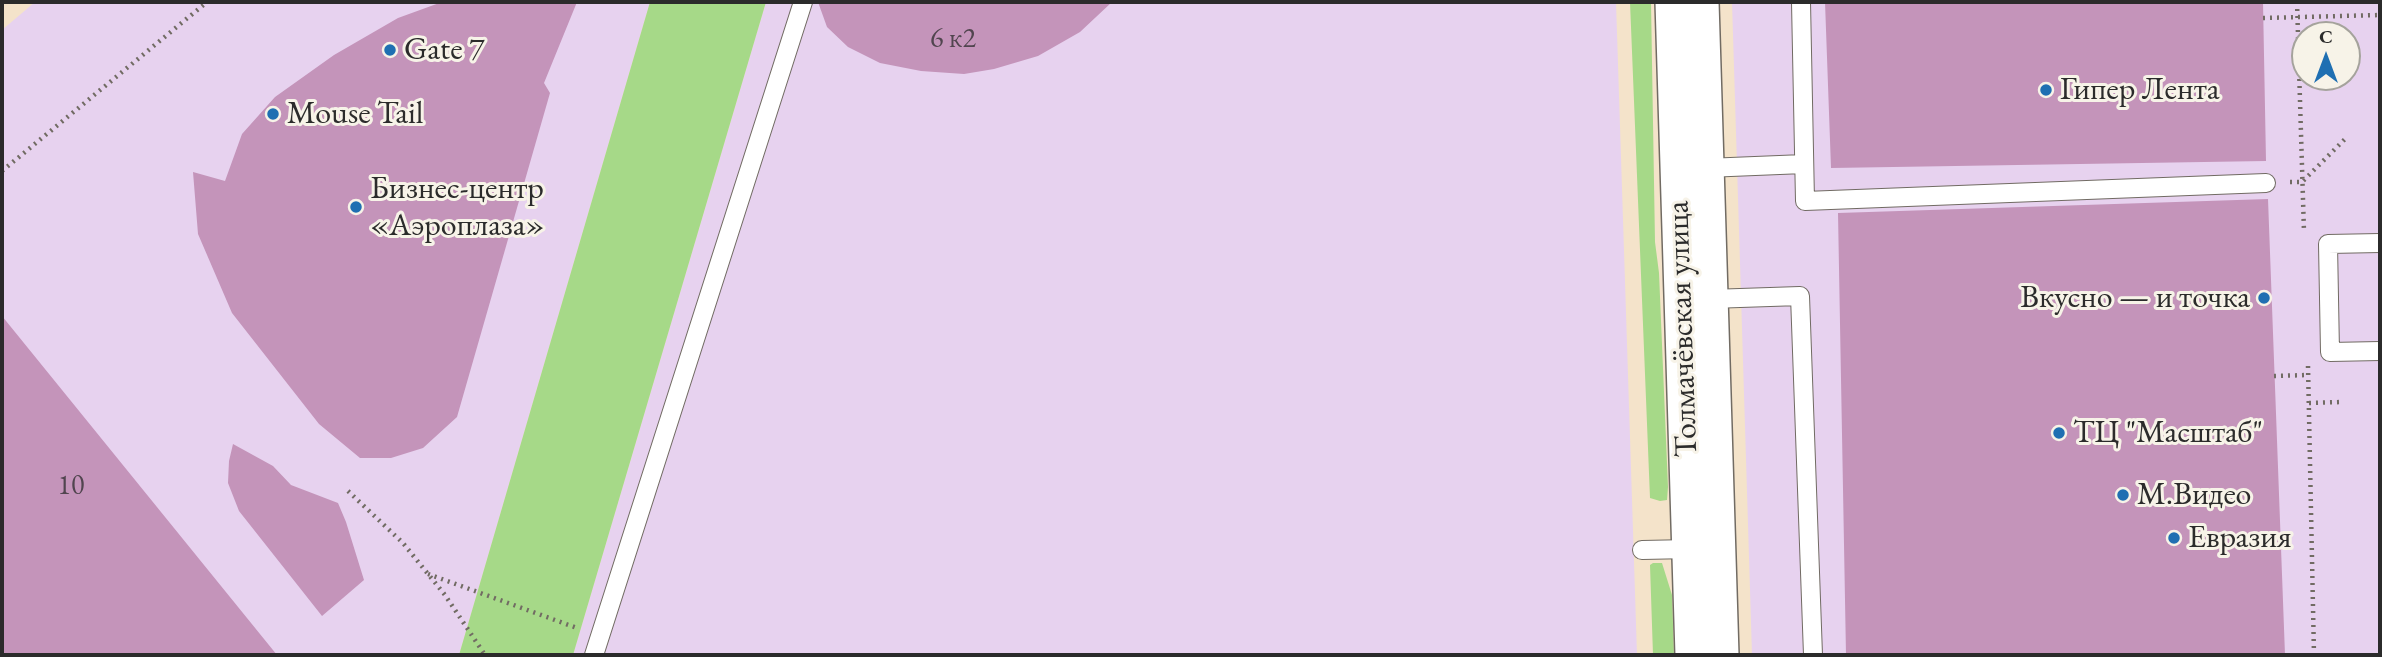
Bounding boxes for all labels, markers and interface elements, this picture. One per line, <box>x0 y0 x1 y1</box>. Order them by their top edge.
north arrow <box>2291 21 2361 91</box>
house number: 6 к2 <box>930 22 976 56</box>
text: С <box>2319 24 2333 49</box>
place label: Gate 7 <box>404 31 484 69</box>
marker: Gate 7 <box>382 42 398 58</box>
place label: Гипер Лента <box>2060 71 2220 109</box>
marker: Гипер Лента <box>2038 82 2054 98</box>
place label: Mouse Tail <box>287 95 423 133</box>
marker: Mouse Tail <box>265 106 281 122</box>
place label: Бизнес-центр «Аэроплаза» <box>370 170 545 245</box>
marker: Бизнес-центр «Аэроплаза» <box>348 199 364 215</box>
street label: Толмачёвская улица <box>1659 200 1707 458</box>
place label: Вкусно — и точка <box>2020 279 2250 317</box>
marker: Вкусно — и точка <box>2256 290 2272 306</box>
place label: ТЦ "Масштаб" <box>2073 414 2263 452</box>
marker: ТЦ "Масштаб" <box>2051 425 2067 441</box>
house number: 10 <box>58 469 84 503</box>
place label: М.Видео <box>2137 476 2251 514</box>
marker: М.Видео <box>2115 487 2131 503</box>
place label: Евразия <box>2188 519 2291 557</box>
marker: Евразия <box>2166 530 2182 546</box>

